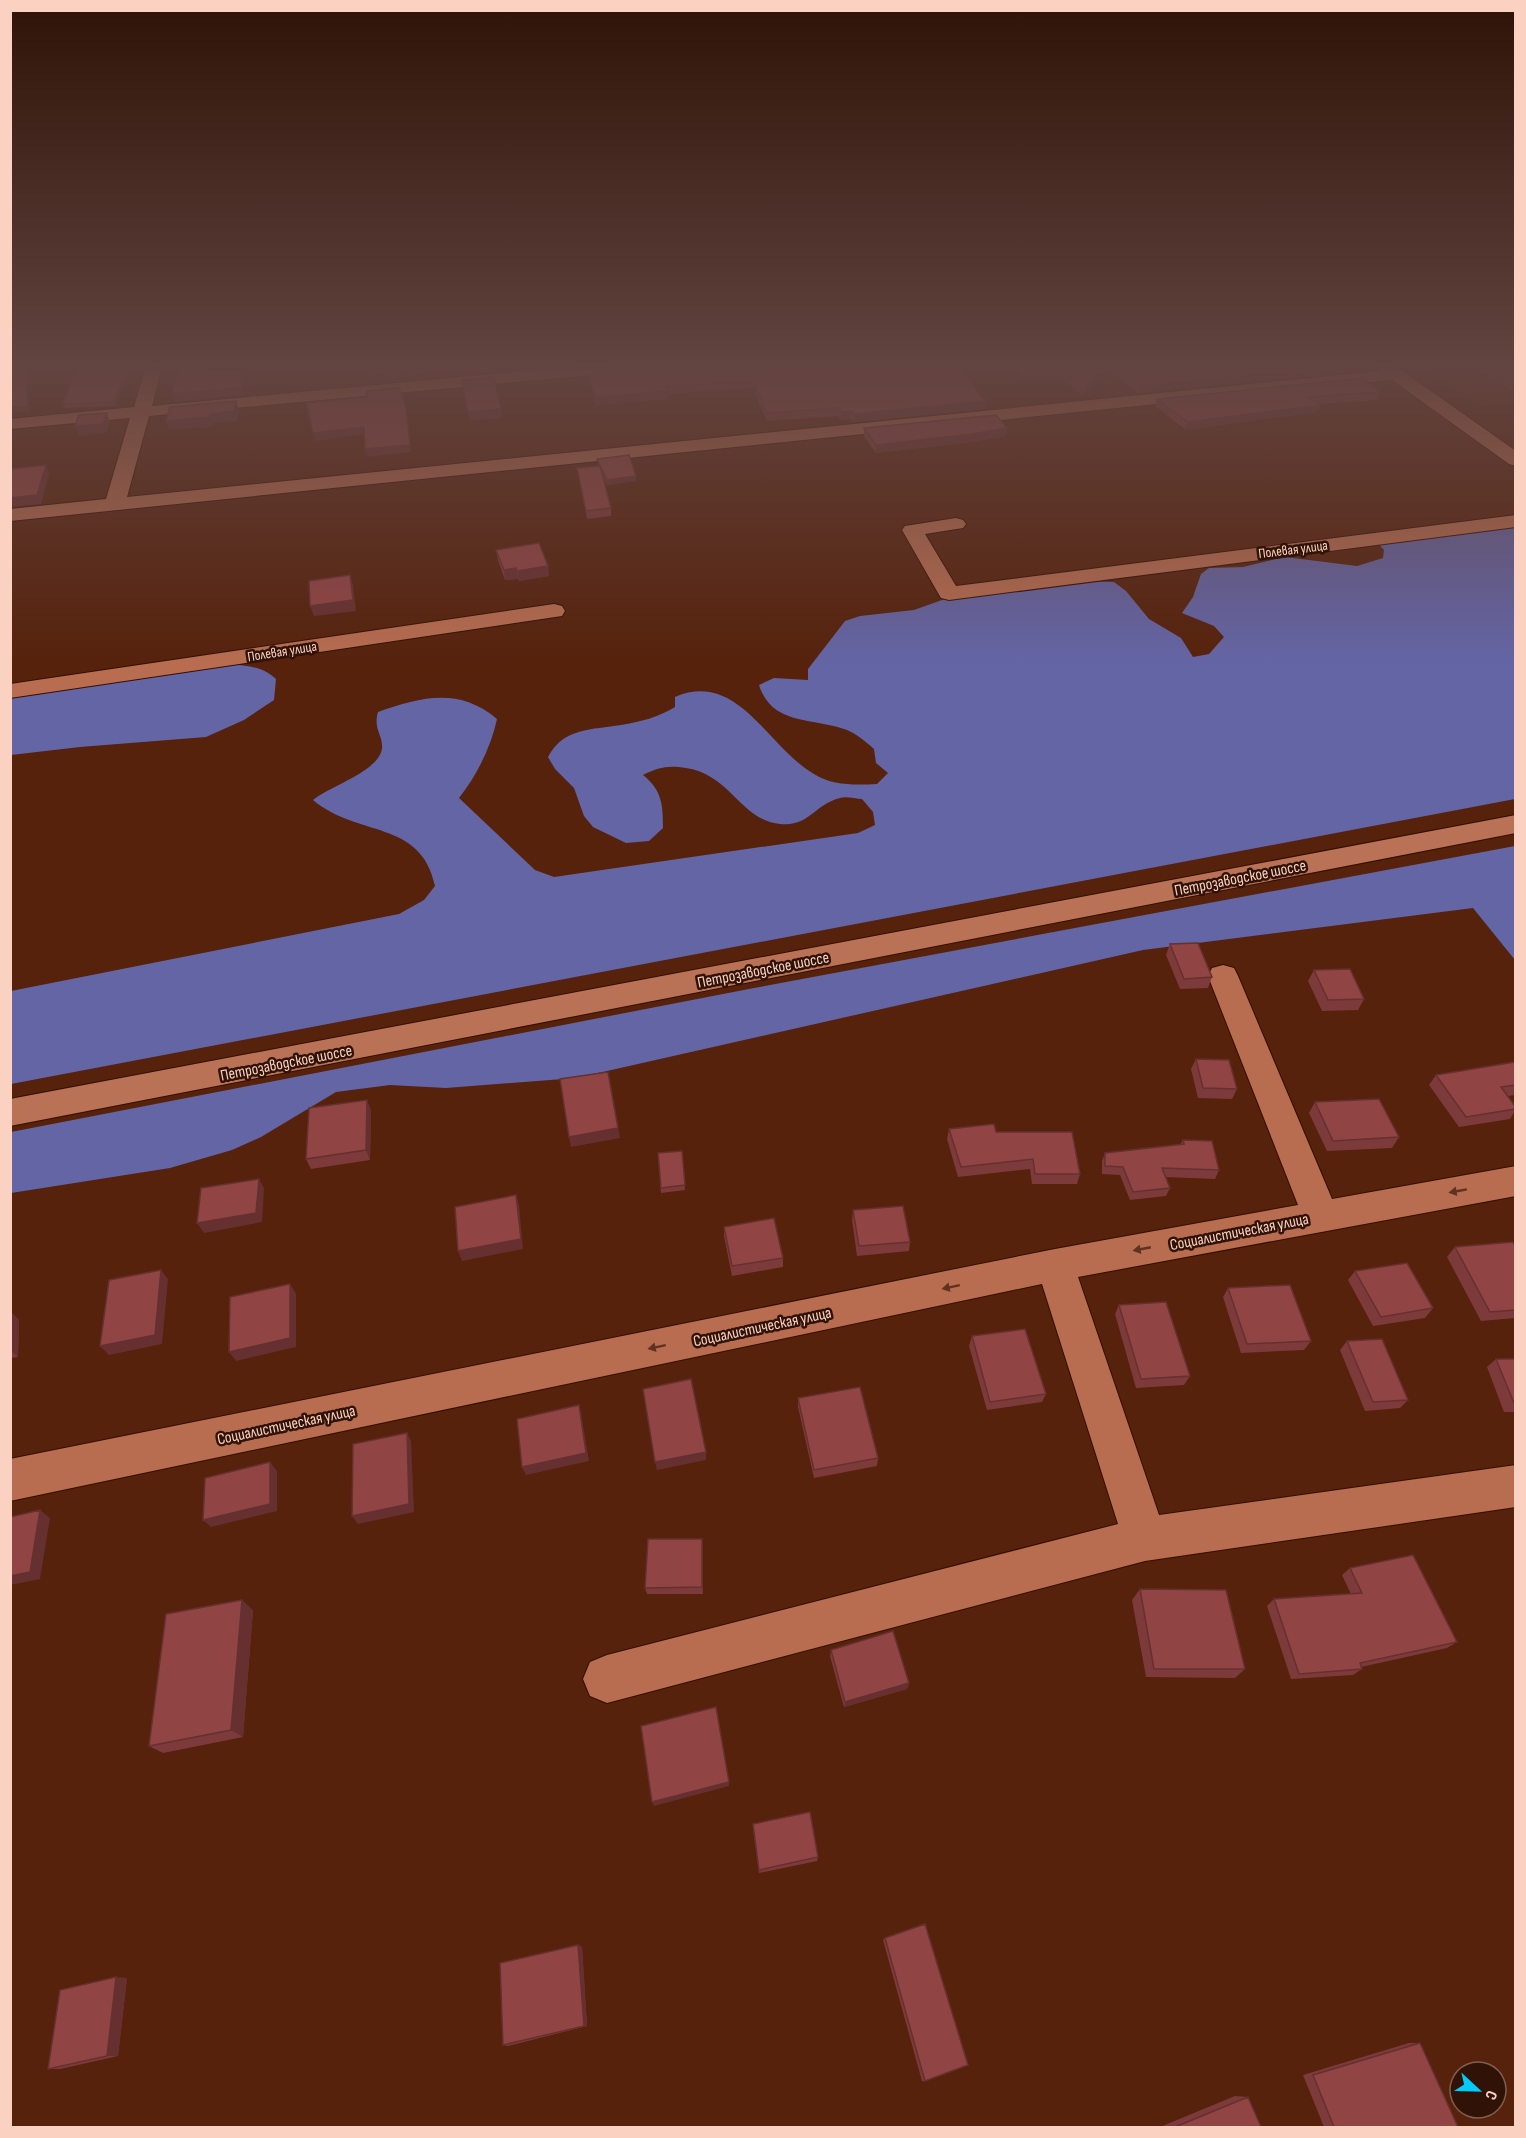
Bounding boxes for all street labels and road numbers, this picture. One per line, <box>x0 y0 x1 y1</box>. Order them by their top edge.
street label: Полевая улица <box>1257 537 1329 562</box>
street label: Полевая улица <box>246 638 318 665</box>
street label: Петрозаводское шоссе <box>1173 856 1308 901</box>
street label: Петрозаводское шоссе <box>696 948 831 993</box>
street label: Петрозаводское шоссе <box>219 1041 354 1086</box>
street label: Социалистическая улица <box>1168 1210 1310 1255</box>
street label: Социалистическая улица <box>691 1304 833 1351</box>
street label: Социалистическая улица <box>215 1402 357 1449</box>

